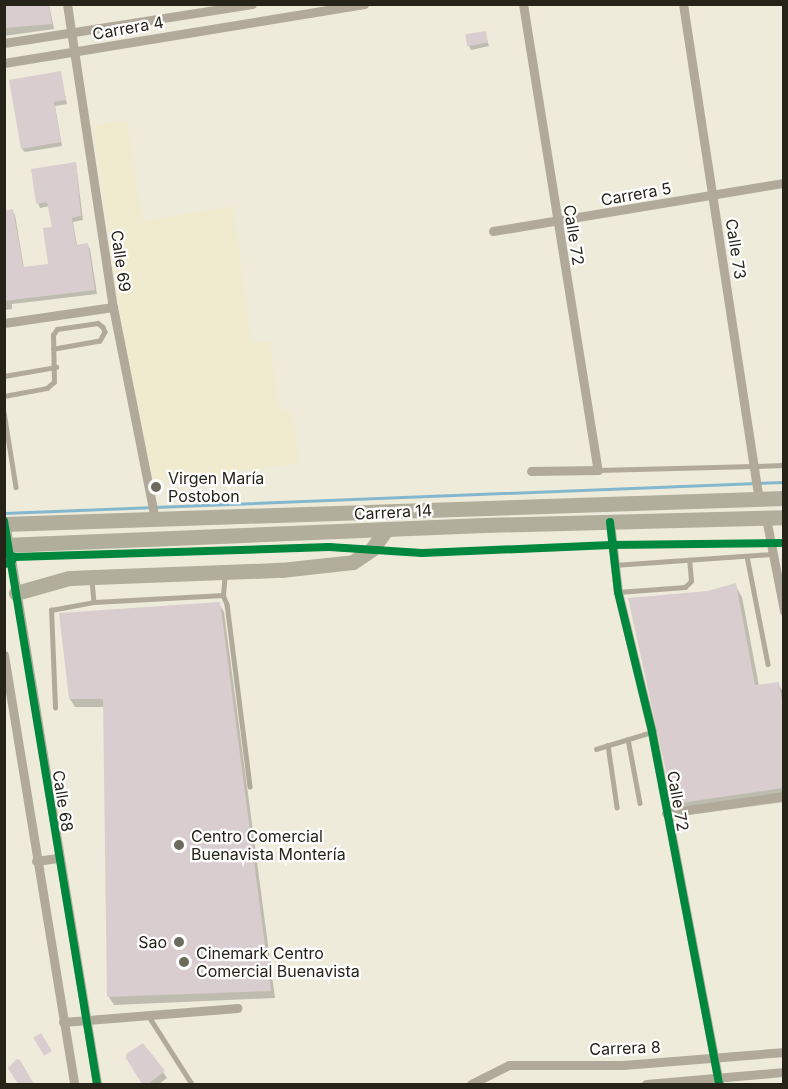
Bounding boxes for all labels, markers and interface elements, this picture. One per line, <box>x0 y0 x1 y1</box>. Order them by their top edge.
street label: Carrera 4 <box>91 12 165 44</box>
street label: Carrera 5 <box>599 178 673 210</box>
street label: Calle 72 <box>560 203 588 267</box>
street label: Calle 73 <box>722 217 750 281</box>
street label: Calle 69 <box>107 229 135 293</box>
place label: Virgen María Postobon <box>168 468 264 506</box>
marker: Virgen María Postobon <box>149 480 163 494</box>
street label: Carrera 14 <box>353 500 433 524</box>
street label: Calle 68 <box>49 769 77 833</box>
street label: Calle 72 <box>663 769 693 833</box>
place label: Centro Comercial Buenavista Montería <box>191 826 346 864</box>
marker: Centro Comercial Buenavista Montería <box>172 838 186 852</box>
place label: Sao <box>138 932 167 952</box>
marker: Sao <box>172 935 186 949</box>
place label: Cinemark Centro Comercial Buenavista <box>196 943 360 981</box>
marker: Cinemark Centro Comercial Buenavista <box>177 955 191 969</box>
street label: Carrera 8 <box>589 1037 661 1059</box>

